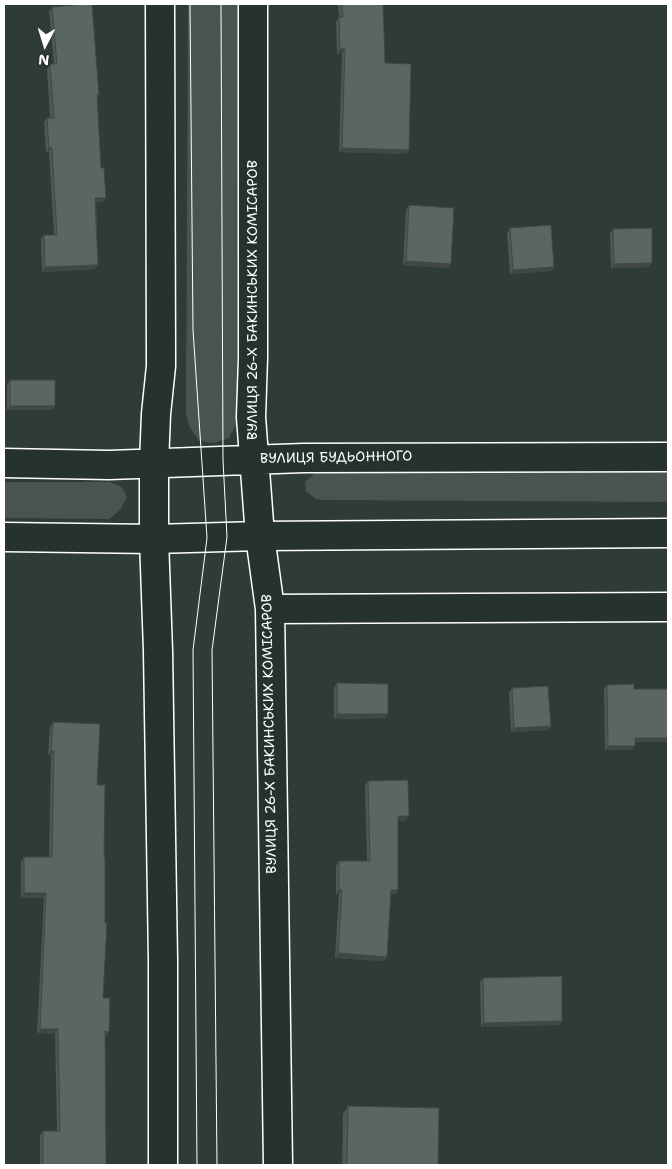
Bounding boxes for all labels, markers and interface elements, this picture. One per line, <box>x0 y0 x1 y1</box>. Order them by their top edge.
north arrow <box>20 20 70 70</box>
text: N <box>37 50 50 69</box>
street label: ВУЛИЦЯ 26-Х БАКИНСЬКИХ КОМІСАРОВ <box>245 160 261 440</box>
street label: ВУЛИЦЯ БУДЬОННОГО <box>260 448 412 468</box>
street label: ВУЛИЦЯ 26-Х БАКИНСЬКИХ КОМІСАРОВ <box>259 594 281 874</box>

